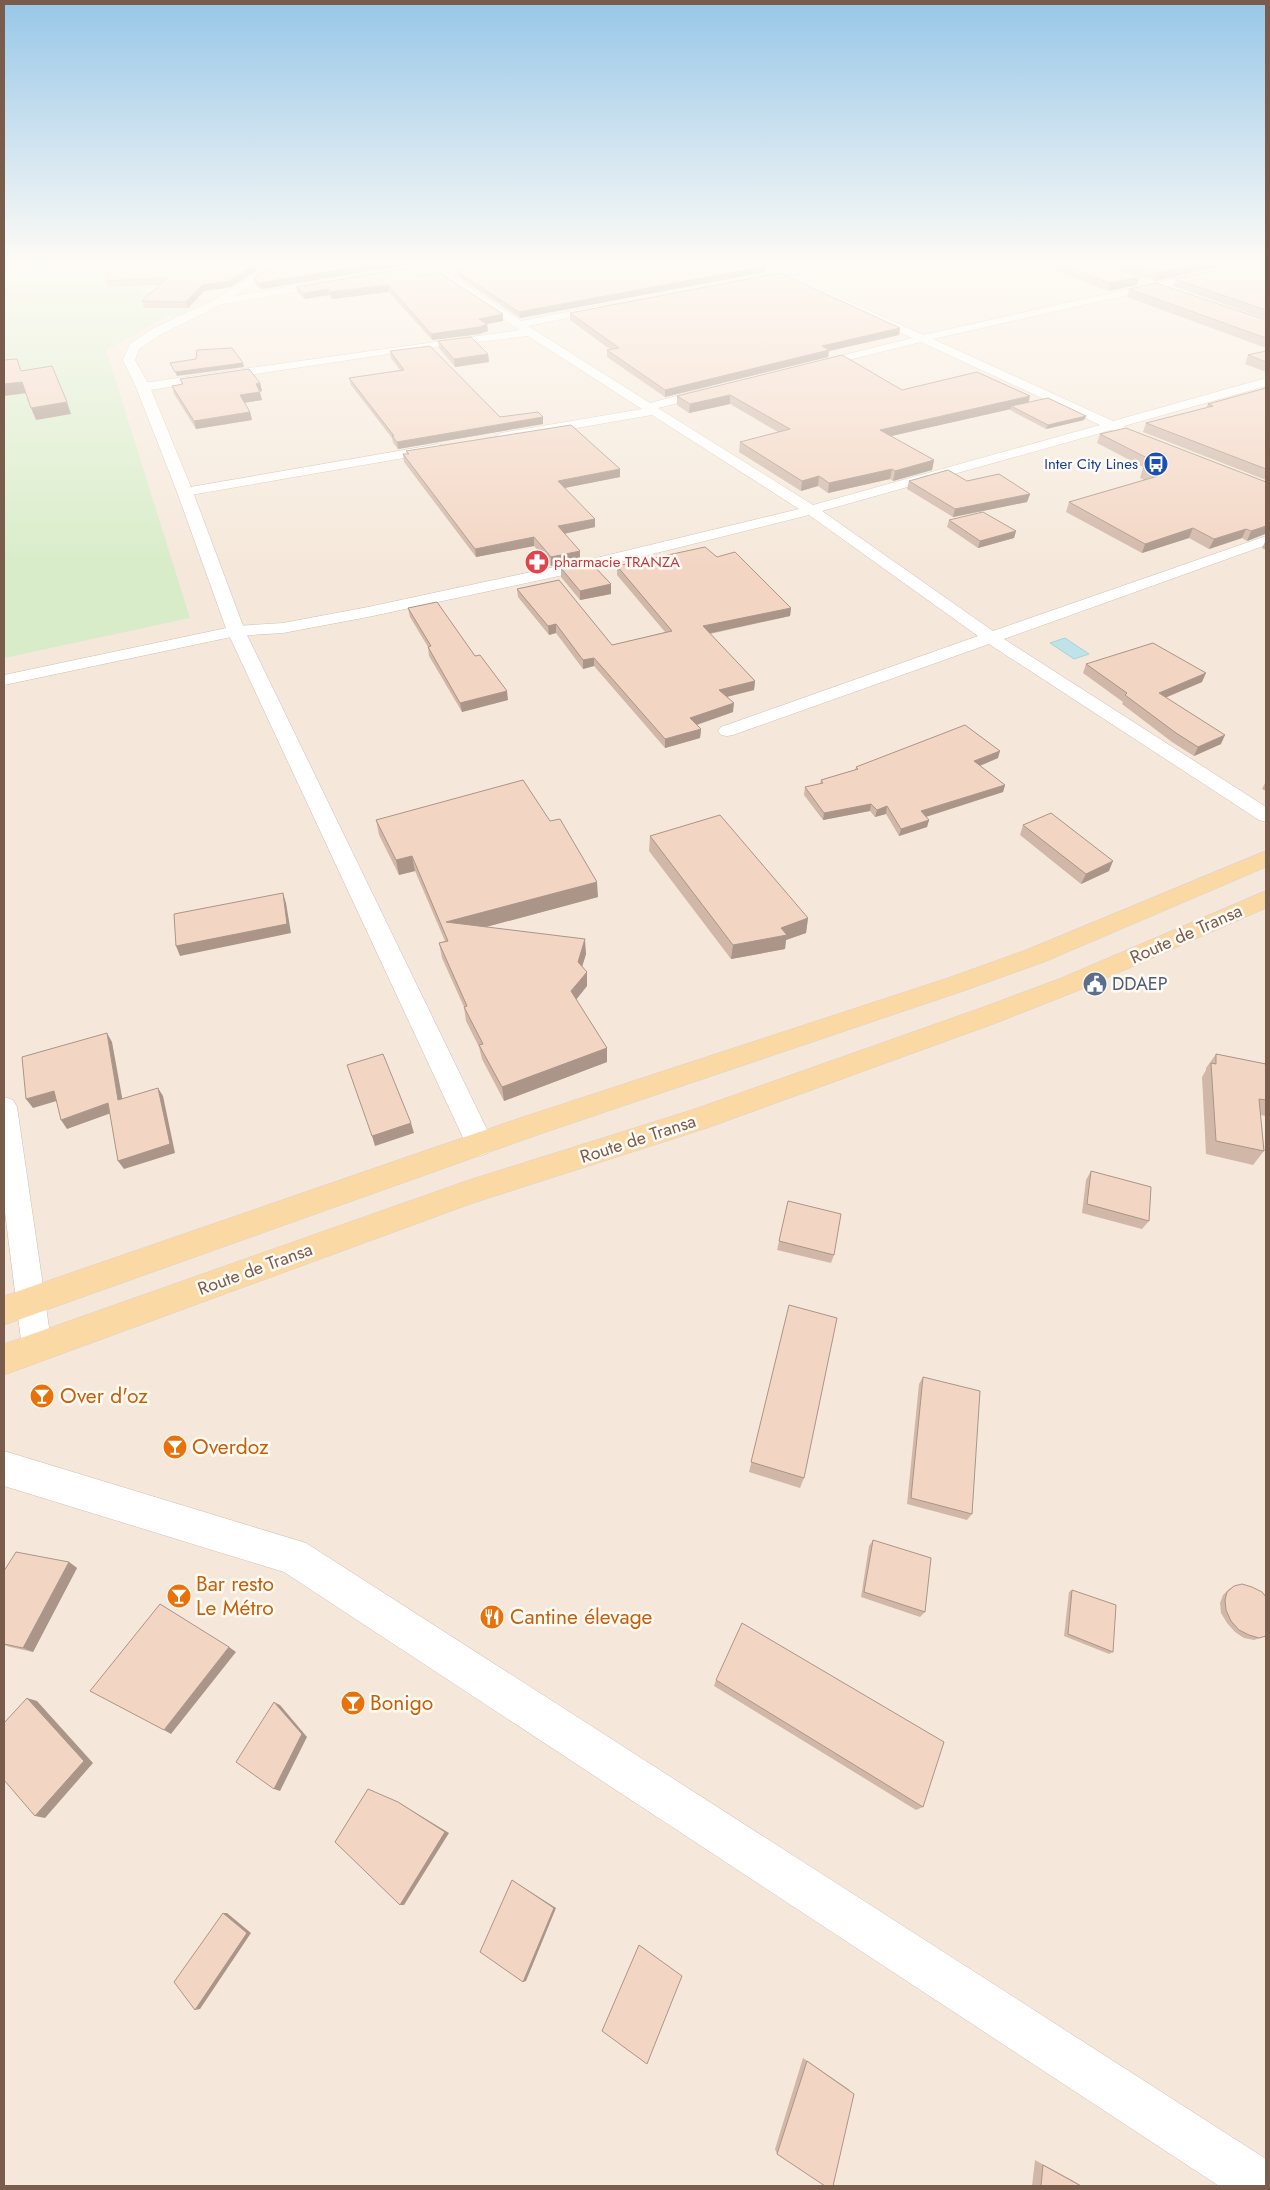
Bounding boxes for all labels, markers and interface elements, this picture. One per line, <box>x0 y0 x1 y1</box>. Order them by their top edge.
bus stop icon: Inter City Lines <box>1143 451 1169 477</box>
place label: Inter City Lines <box>1044 453 1138 475</box>
pharmacy icon: pharmacie TRANZA <box>524 549 550 575</box>
place label: pharmacie TRANZA <box>554 551 680 573</box>
street label: Route de Transa <box>1126 898 1246 970</box>
public building icon: DDAEP <box>1082 971 1108 997</box>
place label: DDAEP <box>1112 971 1168 997</box>
street label: Route de Transa <box>577 1108 699 1170</box>
street label: Route de Transa <box>194 1236 316 1302</box>
place label: Over d'oz <box>60 1381 148 1411</box>
bar icon: Over d'oz <box>29 1383 55 1409</box>
place label: Overdoz <box>192 1432 269 1462</box>
bar icon: Overdoz <box>162 1434 188 1460</box>
place label: Bar resto Le Métro <box>196 1569 274 1623</box>
bar icon: Bar resto Le Métro <box>166 1583 192 1609</box>
place label: Cantine élevage <box>510 1602 653 1632</box>
restaurant icon: Cantine élevage <box>479 1604 505 1630</box>
place label: Bonigo <box>370 1688 433 1718</box>
bar icon: Bonigo <box>340 1690 366 1716</box>

